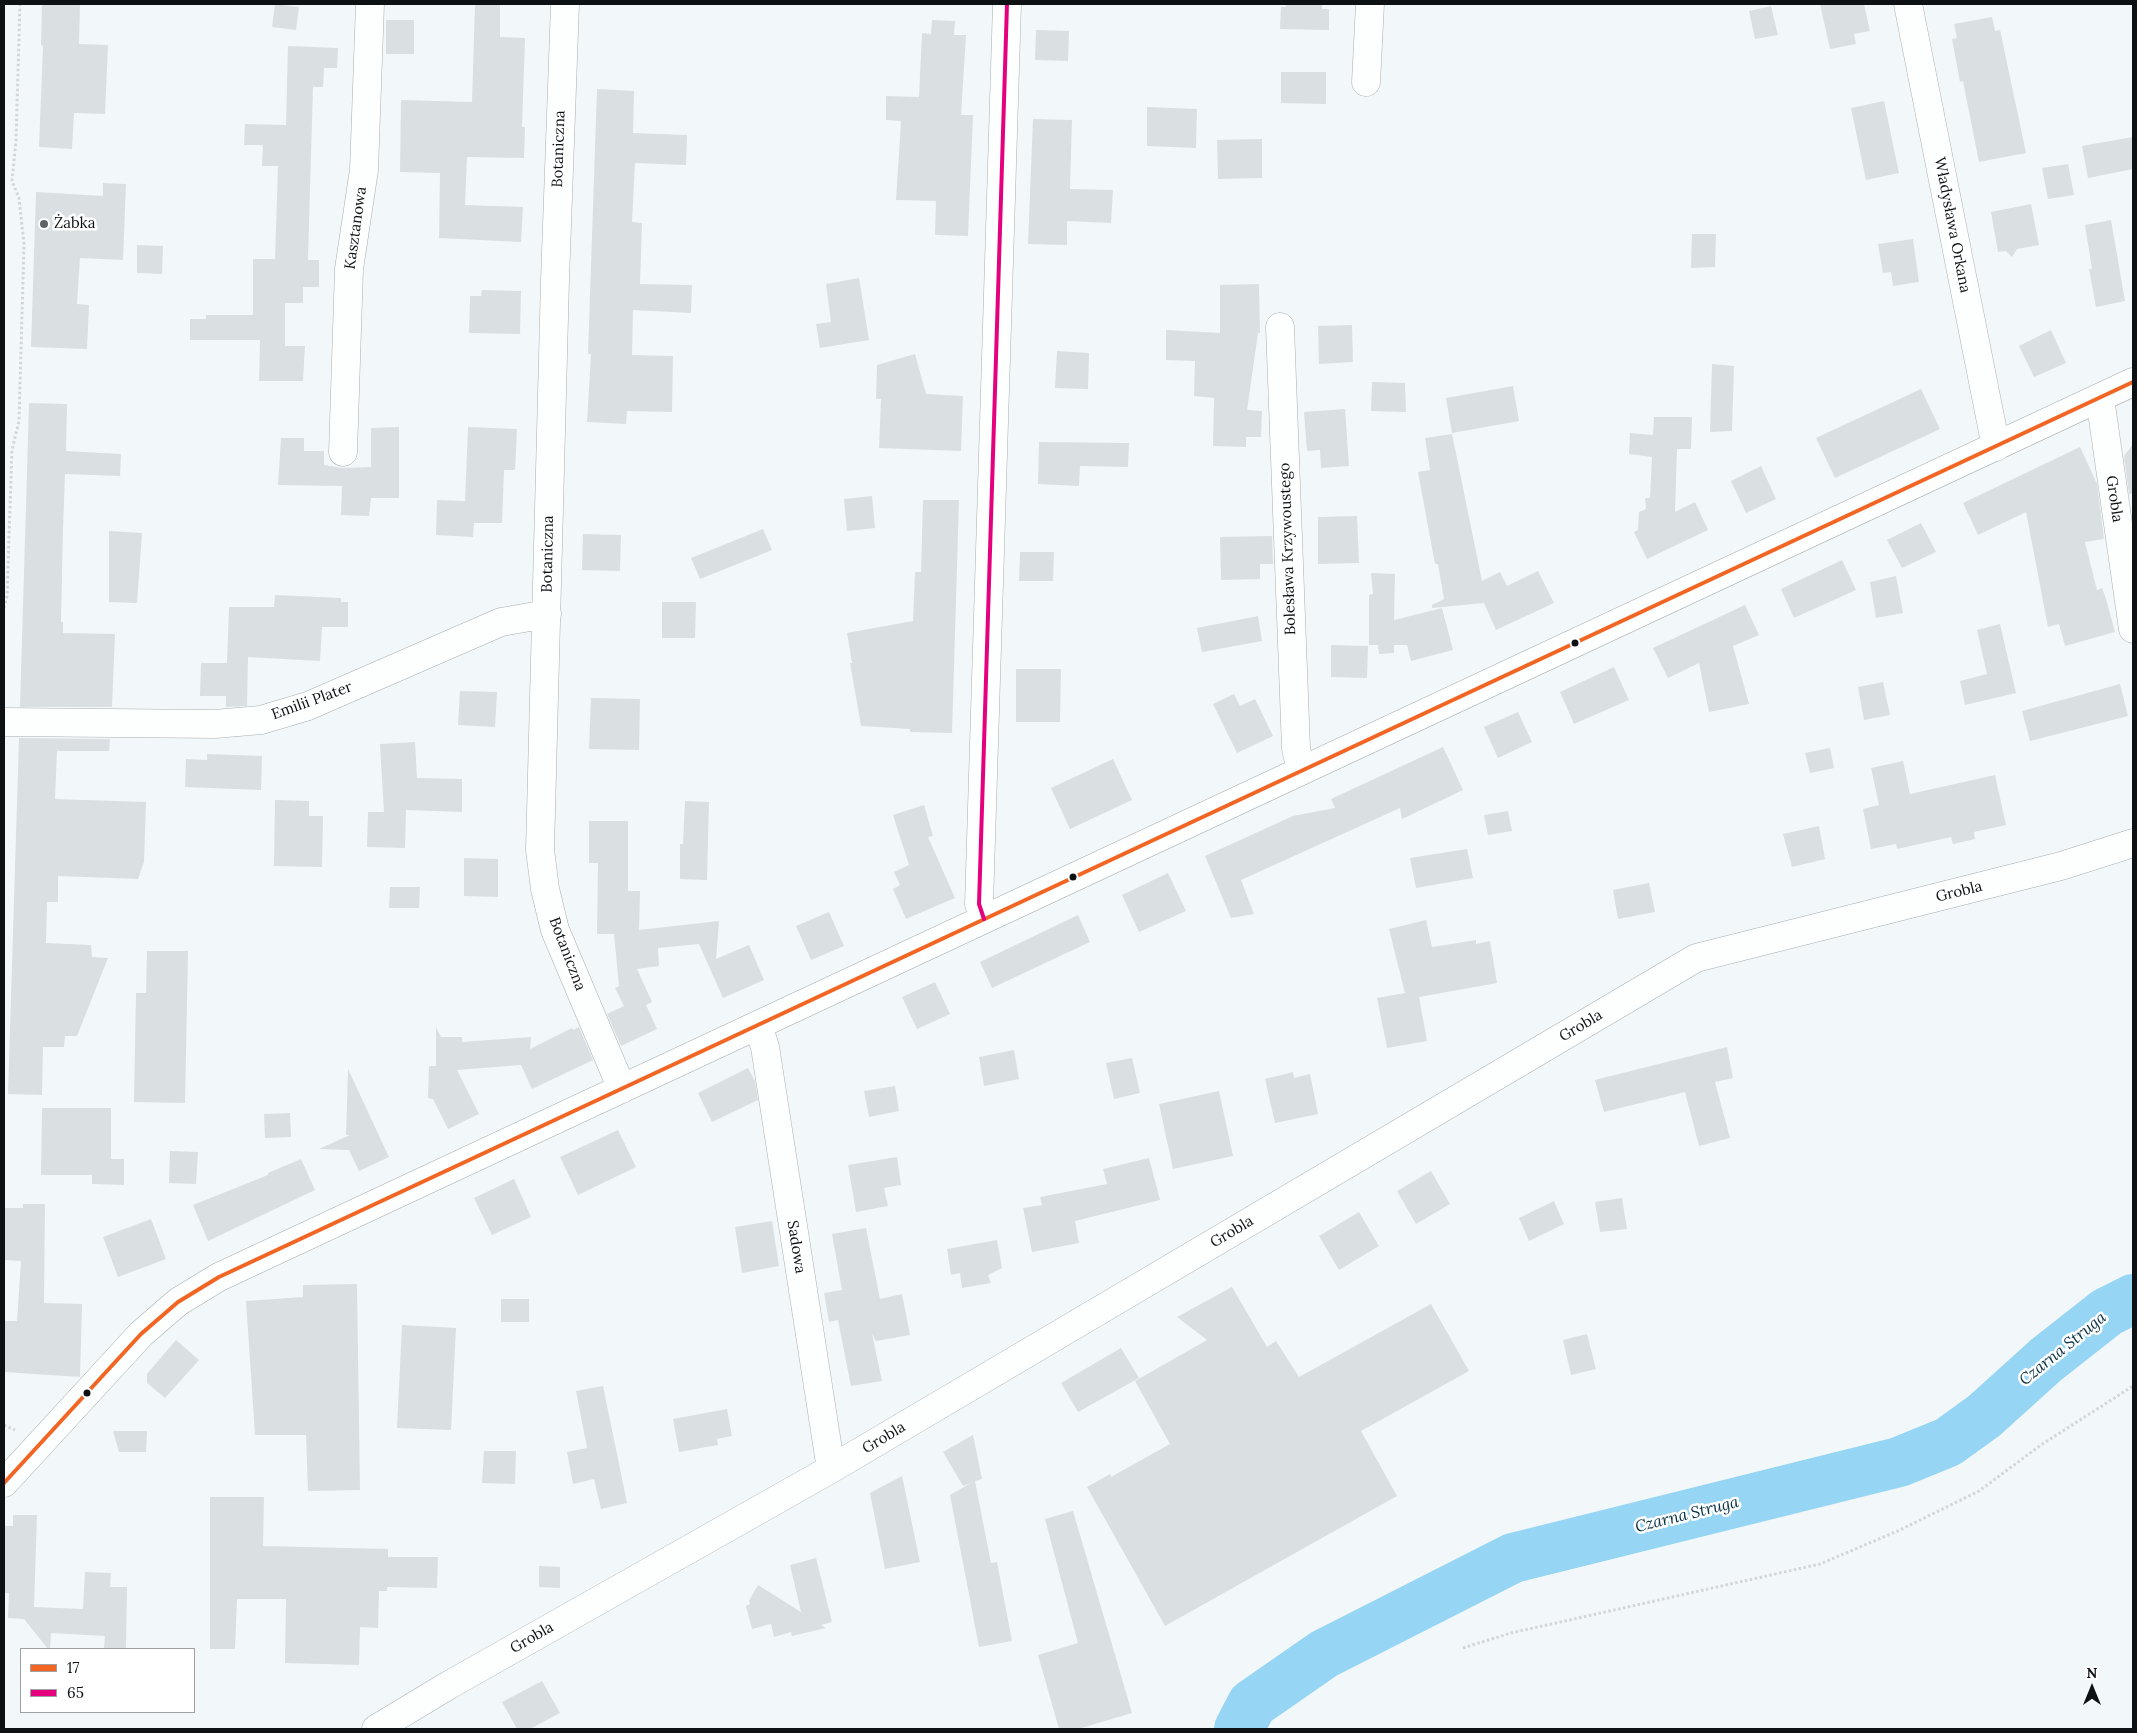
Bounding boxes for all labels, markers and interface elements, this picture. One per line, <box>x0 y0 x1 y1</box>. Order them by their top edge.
street label: Botaniczna <box>549 110 569 188</box>
street label: Władysława Orkana <box>1930 156 1974 294</box>
street label: Kasztanowa <box>341 185 371 271</box>
place label: Żabka <box>54 215 95 233</box>
marker: Żabka <box>38 218 50 230</box>
street label: Bolesława Krzywoustego <box>1276 462 1300 636</box>
street label: Grobla <box>2102 474 2126 524</box>
street label: Botaniczna <box>538 515 558 593</box>
unlabelled marker <box>1570 638 1580 648</box>
street label: Emilii Plater <box>269 678 355 724</box>
unlabelled marker <box>1068 872 1078 882</box>
street label: Grobla <box>1934 878 1984 906</box>
street label: Botaniczna <box>545 915 589 993</box>
street label: Grobla <box>1556 1006 1606 1046</box>
street label: Grobla <box>1207 1212 1257 1252</box>
street label: Sadowa <box>783 1219 809 1275</box>
water label: Czarna Struga <box>2016 1308 2110 1390</box>
unlabelled marker <box>82 1388 92 1398</box>
street label: Grobla <box>859 1418 909 1458</box>
water label: Czarna Struga <box>1633 1493 1741 1537</box>
street label: Grobla <box>507 1618 557 1658</box>
legend <box>20 1648 195 1713</box>
text: 17 <box>67 1658 79 1677</box>
north arrow <box>2067 1663 2117 1713</box>
text: N <box>2087 1664 2097 1682</box>
text: 65 <box>67 1683 84 1702</box>

